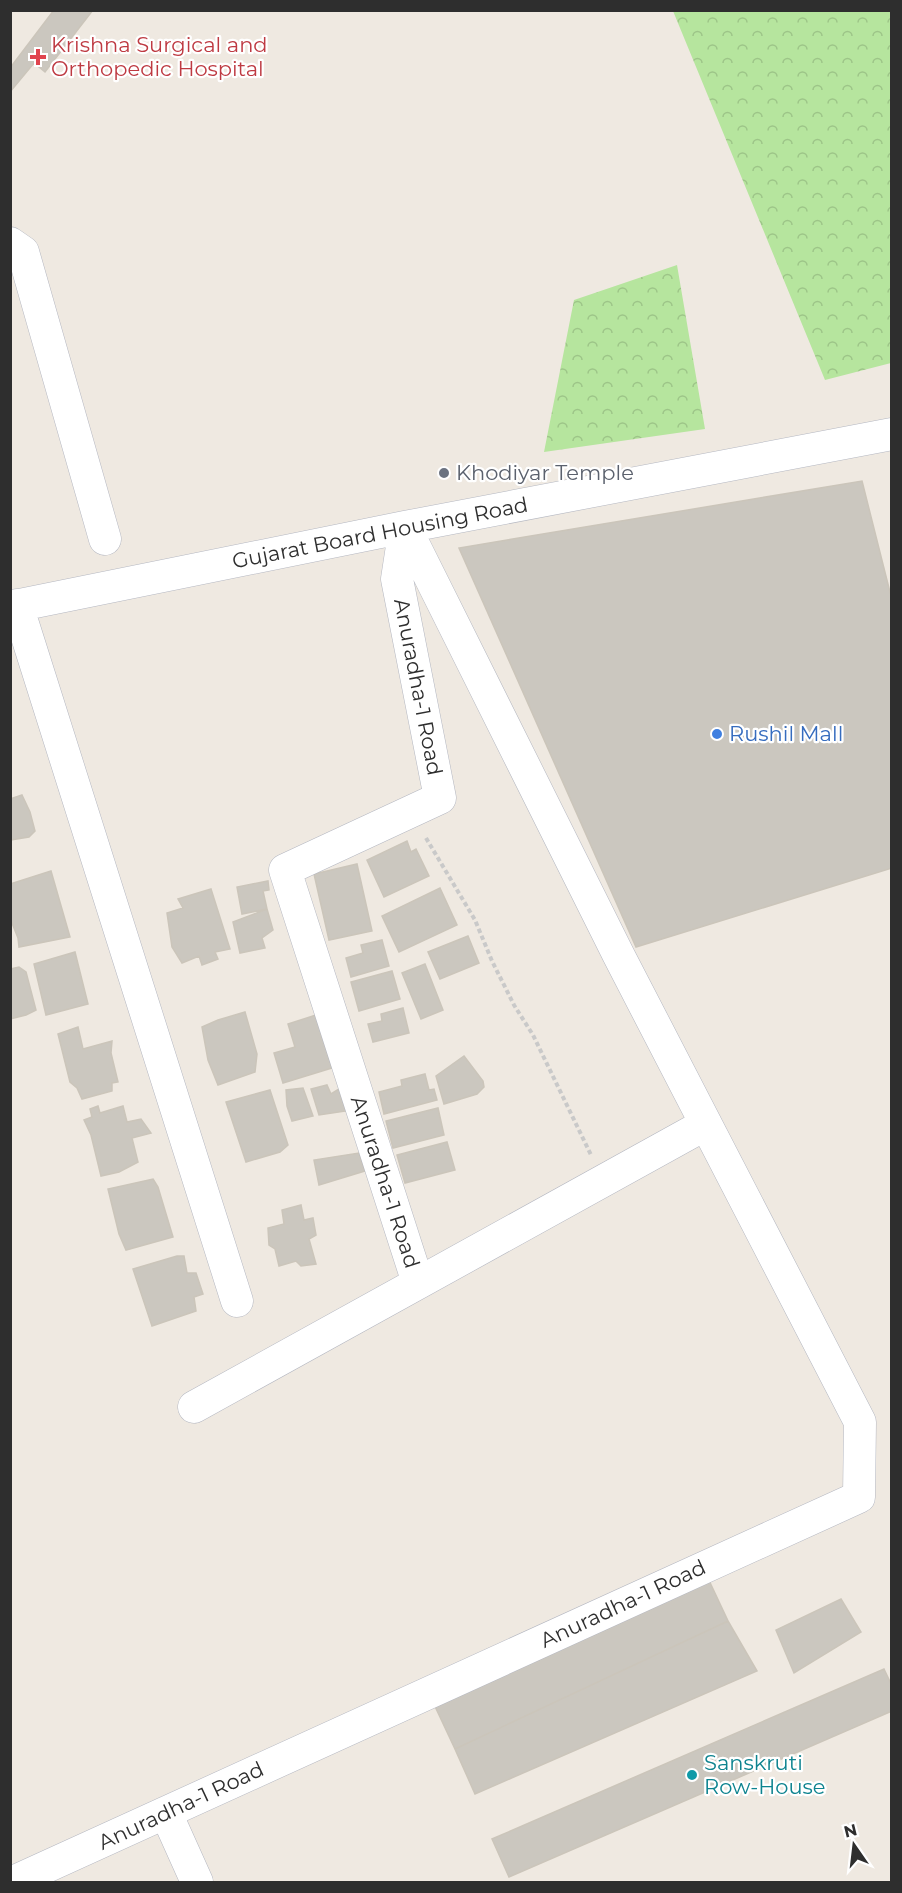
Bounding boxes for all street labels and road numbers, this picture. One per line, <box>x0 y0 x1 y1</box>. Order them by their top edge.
street label: Gujarat Board Housing Road <box>230 492 530 573</box>
street label: Anuradha-1 Road <box>389 596 448 778</box>
street label: Anuradha-1 Road <box>346 1092 425 1271</box>
street label: Anuradha-1 Road <box>536 1554 710 1653</box>
street label: Anuradha-1 Road <box>94 1756 268 1855</box>

